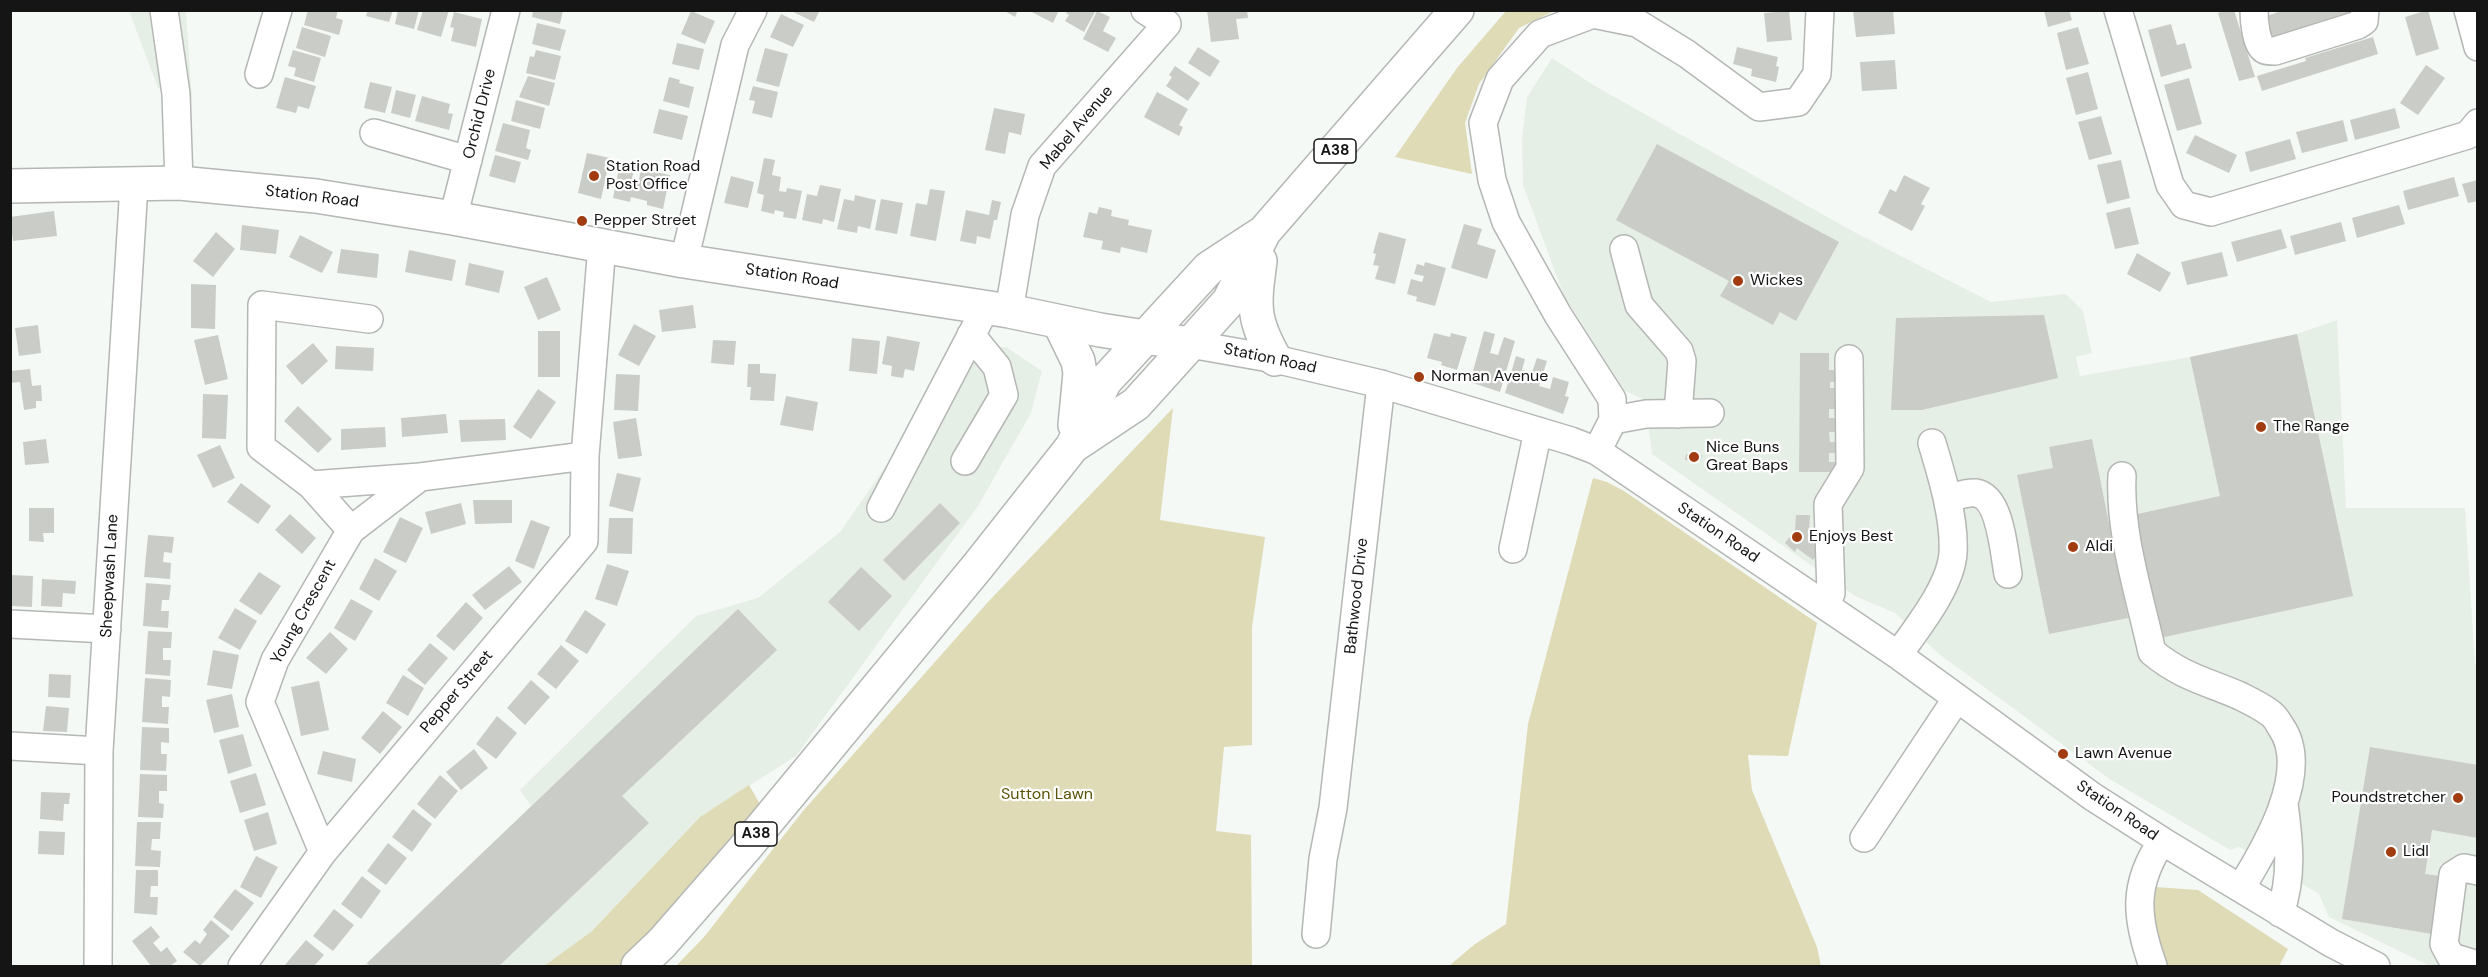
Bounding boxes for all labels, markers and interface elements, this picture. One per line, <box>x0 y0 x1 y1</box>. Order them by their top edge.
street label: Orchid Drive <box>460 67 500 161</box>
street label: Mabel Avenue <box>1036 82 1118 174</box>
road number: A38 <box>1314 139 1356 163</box>
place label: Station Road Post Office <box>606 157 700 195</box>
marker: Station Road Post Office <box>587 169 601 183</box>
street label: Station Road <box>264 182 360 212</box>
place label: Pepper Street <box>594 211 697 231</box>
marker: Pepper Street <box>575 214 589 228</box>
street label: Station Road <box>744 260 840 294</box>
place label: Wickes <box>1750 271 1803 291</box>
marker: Wickes <box>1731 274 1745 288</box>
street label: Station Road <box>1222 340 1318 378</box>
place label: Norman Avenue <box>1431 367 1548 387</box>
marker: Norman Avenue <box>1412 370 1426 384</box>
place label: The Range <box>2273 417 2349 437</box>
marker: The Range <box>2254 420 2268 434</box>
place label: Nice Buns Great Baps <box>1706 438 1788 476</box>
marker: Nice Buns Great Baps <box>1687 450 1701 464</box>
street label: Station Road <box>1674 499 1762 567</box>
street label: Sheepwash Lane <box>97 514 123 638</box>
place label: Enjoys Best <box>1809 527 1893 547</box>
marker: Enjoys Best <box>1790 530 1804 544</box>
street label: Bathwood Drive <box>1341 537 1373 655</box>
place label: Aldi <box>2085 537 2113 557</box>
marker: Aldi <box>2066 540 2080 554</box>
street label: Young Crescent <box>267 556 341 668</box>
street label: Pepper Street <box>417 647 497 737</box>
place label: Lawn Avenue <box>2075 744 2172 764</box>
marker: Lawn Avenue <box>2056 747 2070 761</box>
street label: Station Road <box>2073 777 2161 845</box>
park label: Sutton Lawn <box>1001 785 1093 805</box>
place label: Poundstretcher <box>2332 788 2446 808</box>
marker: Poundstretcher <box>2451 791 2465 805</box>
road number: A38 <box>735 822 777 846</box>
place label: Lidl <box>2403 842 2429 862</box>
marker: Lidl <box>2384 845 2398 859</box>

